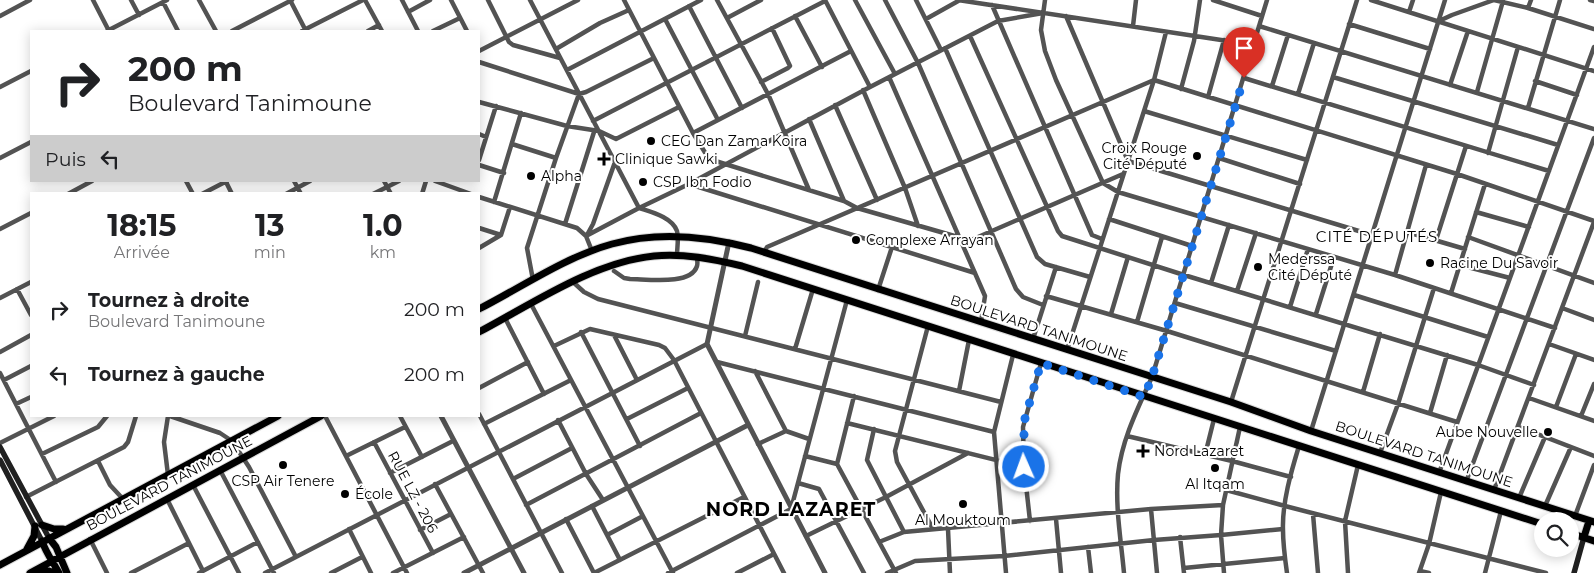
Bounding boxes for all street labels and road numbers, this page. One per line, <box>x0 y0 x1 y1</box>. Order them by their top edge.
street label: BOULEVARD TANIMOUNE <box>948 291 1130 365</box>
street label: BOULEVARD TANIMOUNE <box>1333 417 1515 491</box>
street label: BOULEVARD TANIMOUNE <box>83 431 255 535</box>
street label: RUE LZ - 206 <box>384 448 442 536</box>

